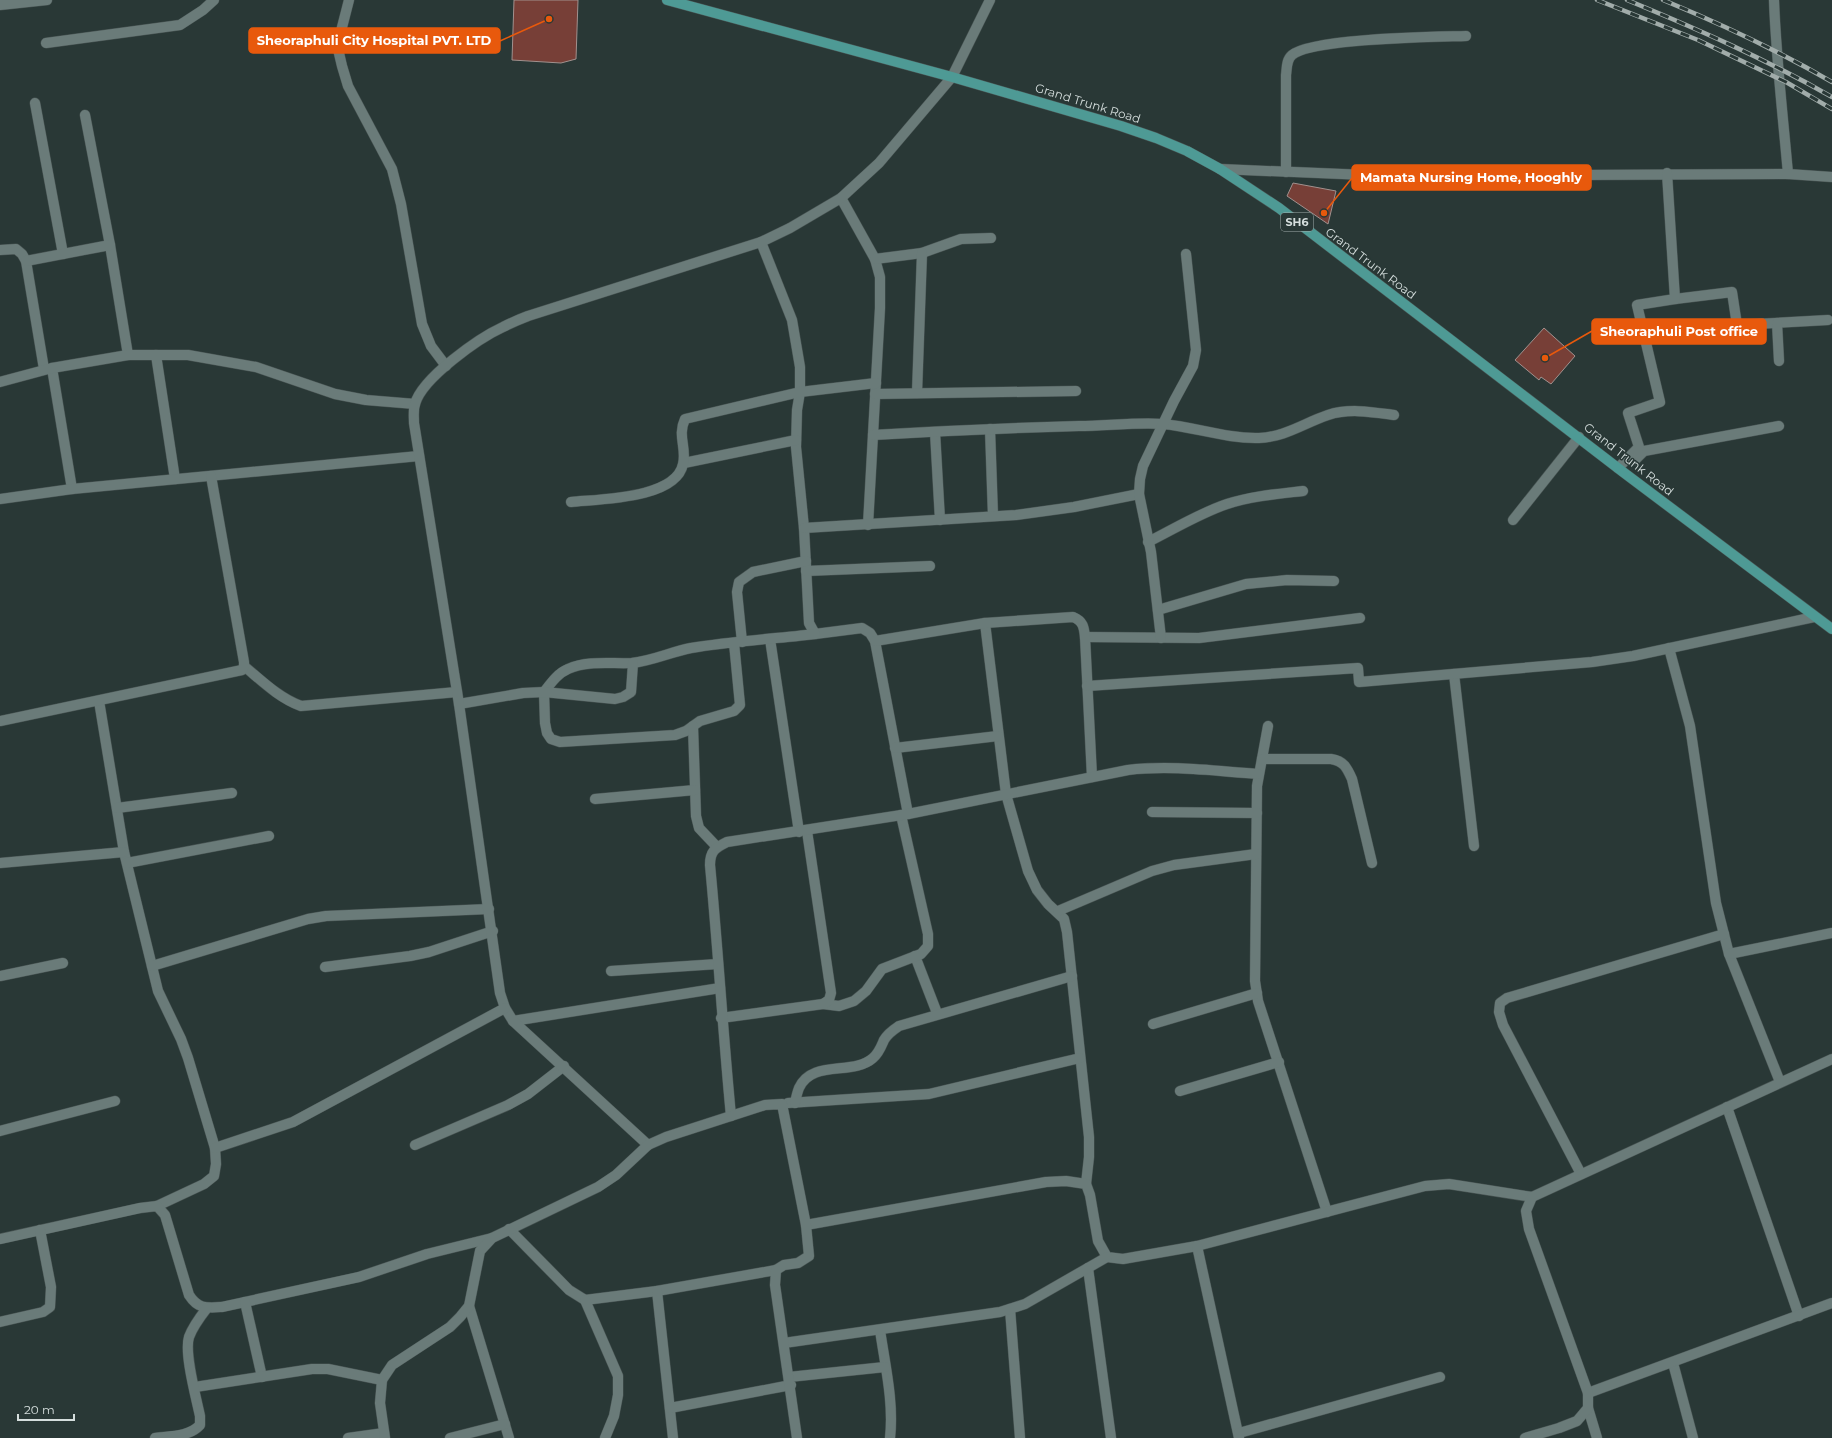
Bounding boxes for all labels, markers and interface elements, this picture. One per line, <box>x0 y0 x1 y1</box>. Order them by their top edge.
callout: Sheoraphuli City Hospital PVT. LTD <box>249 28 500 53</box>
text: Sheoraphuli City Hospital PVT. LTD <box>257 32 492 48</box>
street label: Grand Trunk Road <box>1033 80 1143 126</box>
callout: Mamata Nursing Home, Hooghly <box>1352 165 1591 190</box>
text: Mamata Nursing Home, Hooghly <box>1360 169 1582 185</box>
road number: SH6 <box>1281 213 1313 231</box>
street label: Grand Trunk Road <box>1323 224 1419 302</box>
callout: Sheoraphuli Post office <box>1592 319 1766 344</box>
text: Sheoraphuli Post office <box>1600 323 1758 339</box>
street label: Grand Trunk Road <box>1581 419 1677 499</box>
scale bar <box>18 1396 74 1422</box>
text: 20 m <box>24 1402 55 1417</box>

